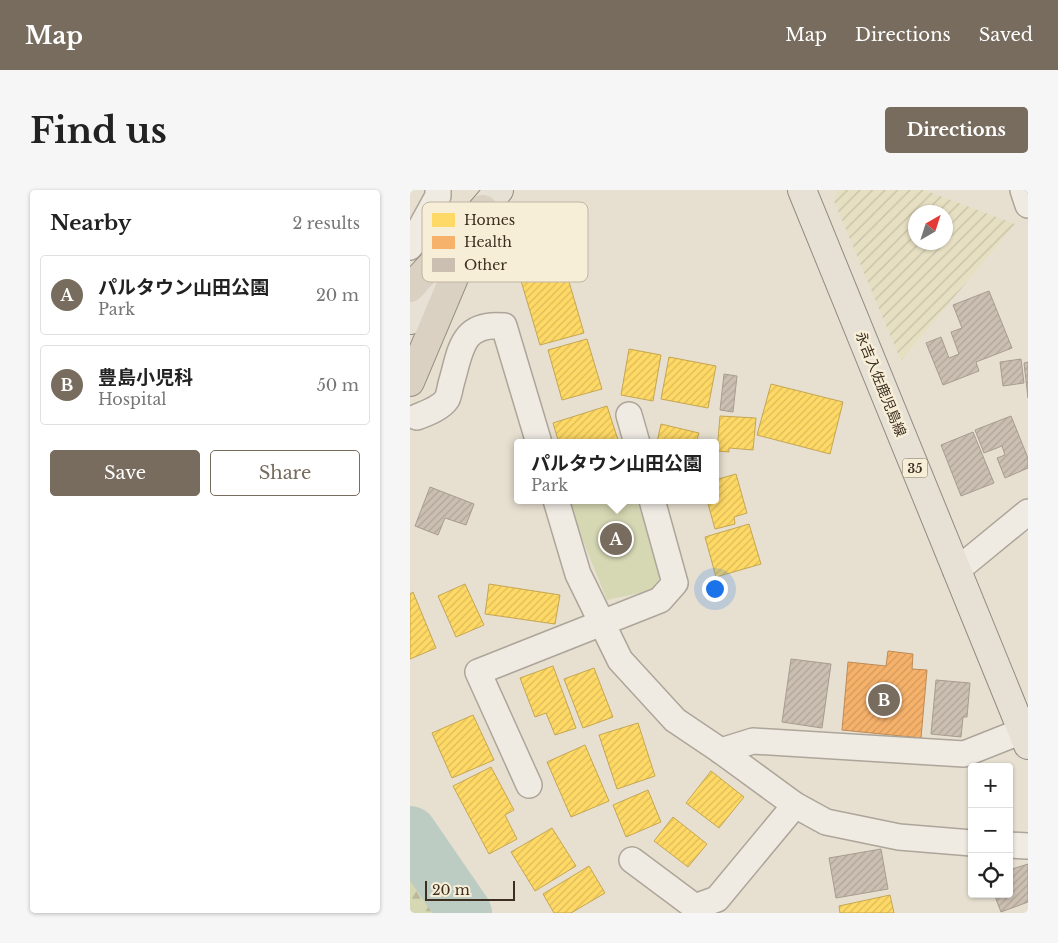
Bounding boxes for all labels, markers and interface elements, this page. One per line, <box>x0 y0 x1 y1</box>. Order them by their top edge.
text: Map <box>25 21 83 50</box>
text: Map <box>785 24 827 46</box>
text: Directions <box>855 24 951 46</box>
text: Saved <box>979 24 1033 46</box>
button: Directions <box>885 107 1028 153</box>
text: Find us <box>30 109 167 152</box>
legend <box>422 202 588 282</box>
north arrow <box>908 205 953 250</box>
text: Nearby <box>50 210 131 236</box>
text: Homes <box>464 211 515 229</box>
text: 2 results <box>292 213 360 233</box>
text: Health <box>464 233 512 251</box>
text: Other <box>464 256 507 274</box>
text: パルタウン山田公園 <box>98 276 269 299</box>
text: A <box>61 285 73 305</box>
text: 20 m <box>316 285 359 305</box>
text: Park <box>98 299 135 319</box>
street label: 永吉入佐鹿児島線 <box>852 329 910 439</box>
text: 豊島小児科 <box>98 366 193 389</box>
text: B <box>61 375 73 395</box>
text: 50 m <box>317 375 359 395</box>
text: Hospital <box>98 389 167 409</box>
popup <box>514 439 719 504</box>
button: Save <box>50 450 200 496</box>
button: Share <box>210 450 360 496</box>
text: パルタウン山田公園 <box>531 452 702 475</box>
road number: 35 <box>902 458 928 478</box>
text: Park <box>531 475 568 495</box>
pin: A <box>600 520 632 558</box>
your location <box>702 576 728 602</box>
pin: B <box>868 681 900 719</box>
map controls <box>968 763 1013 898</box>
button: + <box>968 763 1013 808</box>
button: − <box>968 808 1013 853</box>
button: locate <box>968 853 1013 898</box>
scale bar <box>425 878 515 901</box>
text: 20 m <box>432 881 470 899</box>

